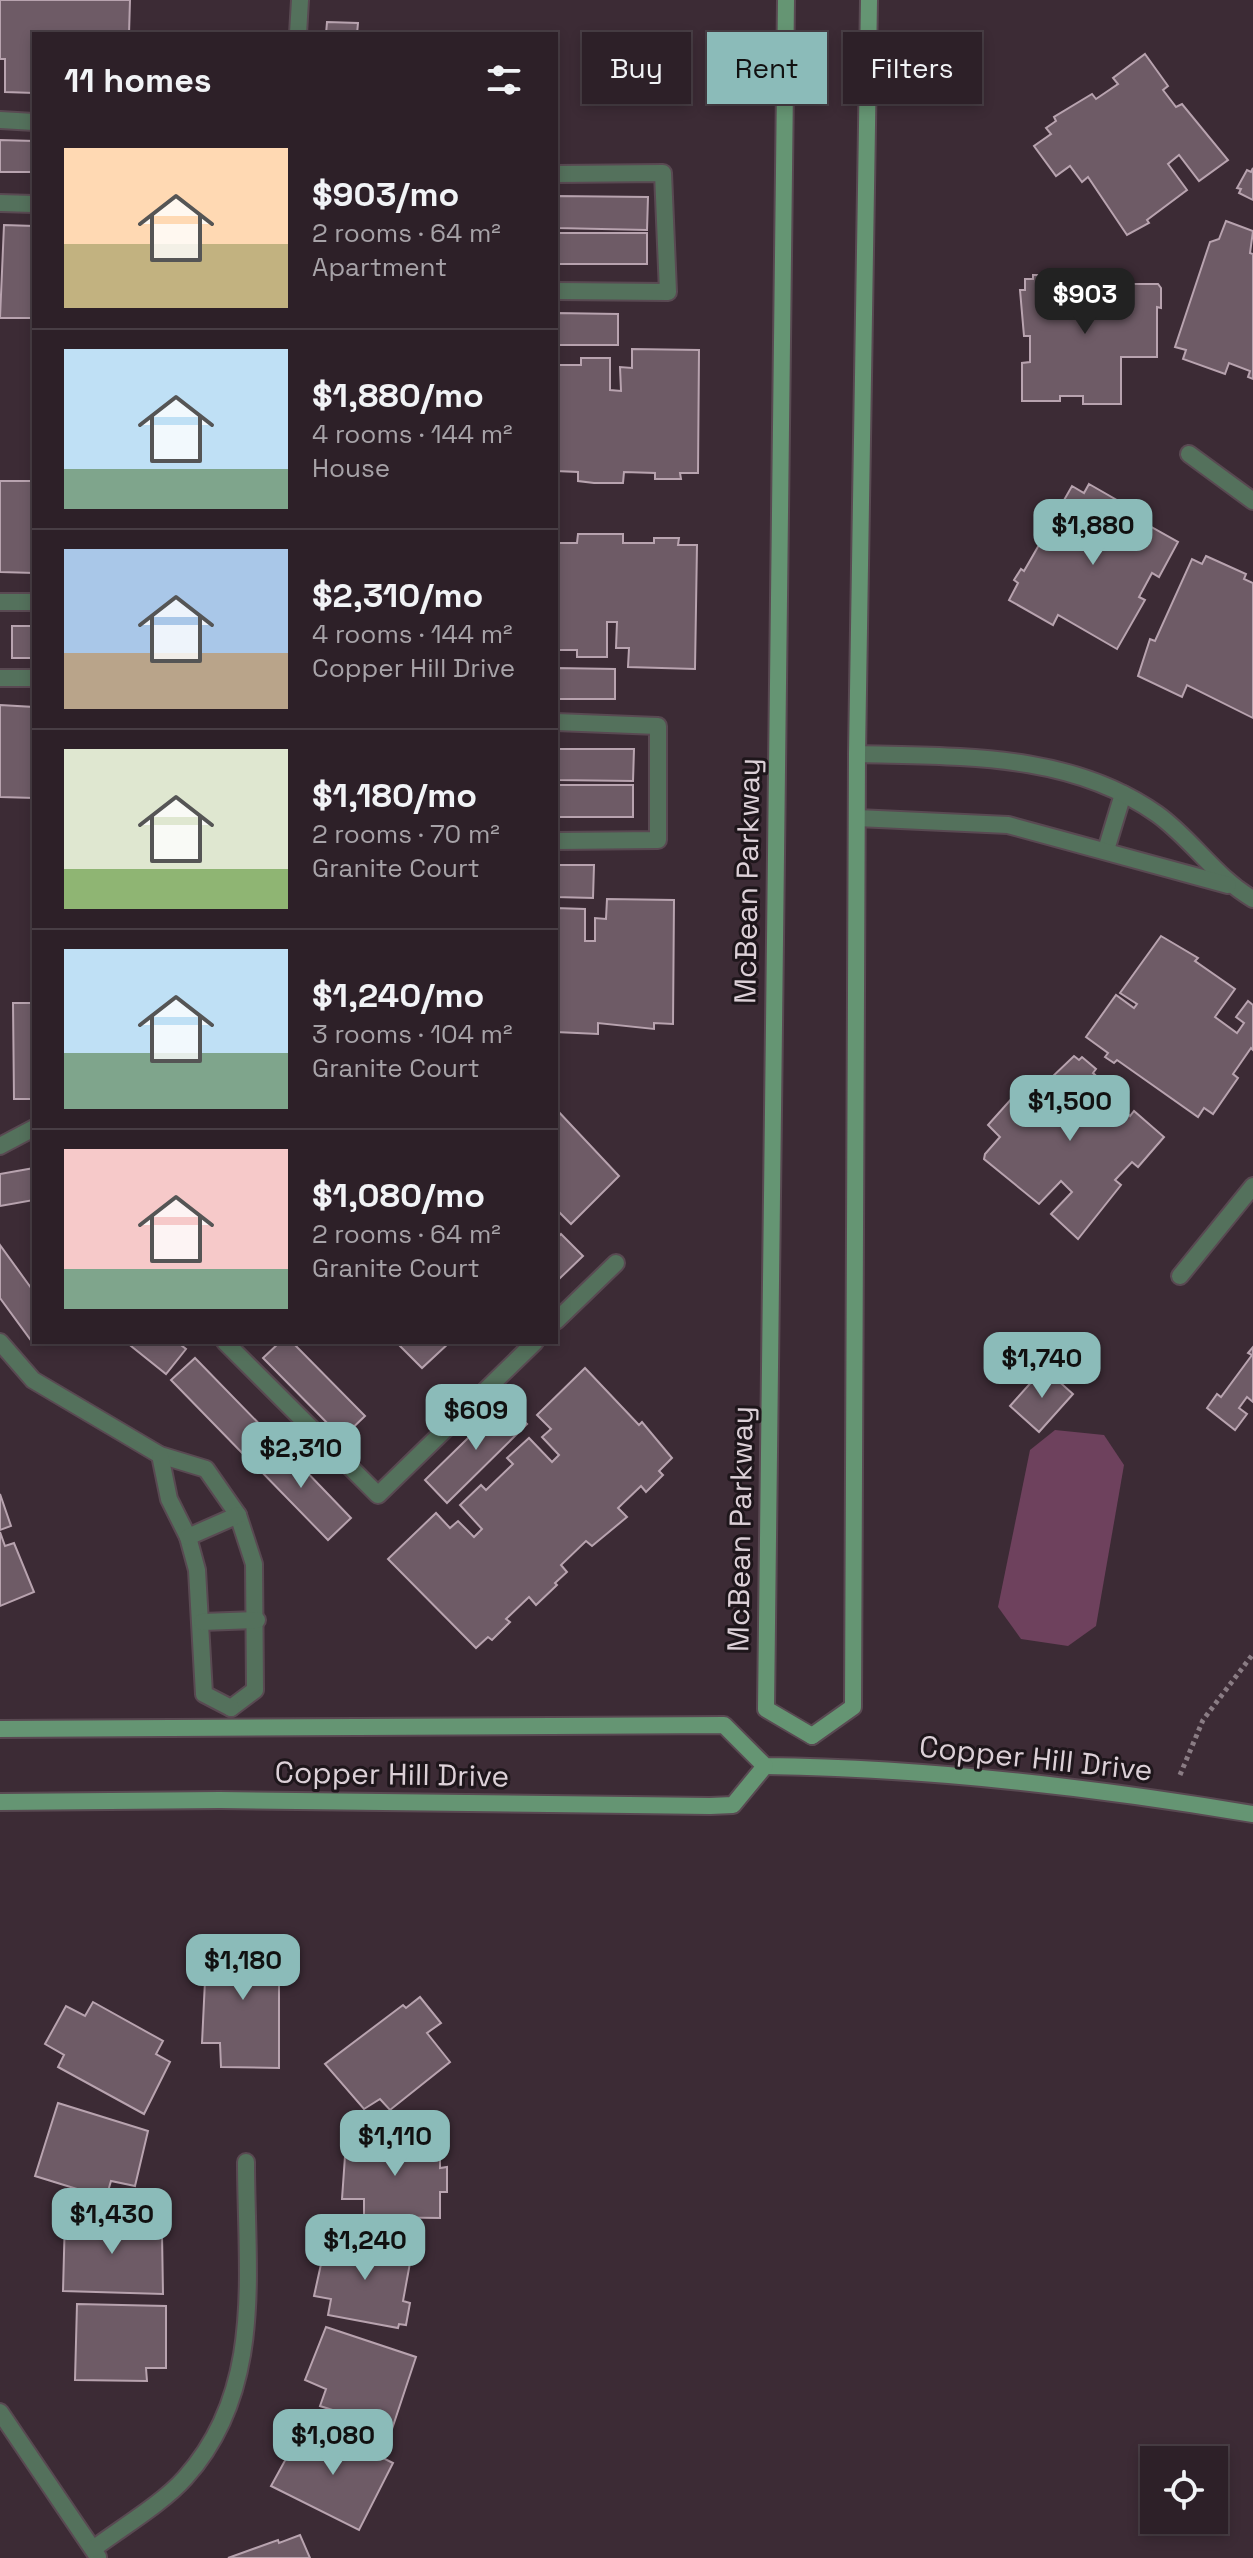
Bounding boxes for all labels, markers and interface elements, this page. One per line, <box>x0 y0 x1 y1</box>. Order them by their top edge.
chip: Buy <box>582 32 691 104</box>
chip: Rent <box>707 32 827 104</box>
chip: Filters <box>843 32 982 104</box>
icon: filters <box>482 58 526 102</box>
text: 11 homes <box>64 59 212 102</box>
text: $903/mo <box>312 173 459 216</box>
icon: home <box>128 180 224 276</box>
text: 2 rooms · 64 m² <box>312 216 501 250</box>
text: Apartment <box>312 250 447 284</box>
pin: $903 <box>1038 268 1132 336</box>
text: $903 <box>1053 277 1117 311</box>
text: $1,880/mo <box>312 374 484 417</box>
icon: home <box>128 381 224 477</box>
text: 4 rooms · 144 m² <box>312 417 513 451</box>
text: House <box>312 451 390 485</box>
pin: $1,880 <box>1028 499 1158 567</box>
text: $1,880 <box>1051 508 1135 542</box>
text: $2,310/mo <box>312 574 483 617</box>
icon: home <box>128 581 224 677</box>
text: 4 rooms · 144 m² <box>312 617 513 651</box>
text: Copper Hill Drive <box>312 651 515 685</box>
street label: McBean Parkway <box>725 758 769 1004</box>
text: $1,180/mo <box>312 774 477 817</box>
icon: home <box>128 781 224 877</box>
text: 2 rooms · 70 m² <box>312 817 500 851</box>
text: Granite Court <box>312 851 480 885</box>
text: $1,240/mo <box>312 974 484 1017</box>
icon: home <box>128 981 224 1077</box>
text: 3 rooms · 104 m² <box>312 1017 513 1051</box>
text: Granite Court <box>312 1051 480 1085</box>
pin: $1,500 <box>1005 1075 1135 1143</box>
text: $1,500 <box>1028 1084 1112 1118</box>
text: $1,080/mo <box>312 1174 485 1217</box>
icon: home <box>128 1181 224 1277</box>
text: 2 rooms · 64 m² <box>312 1217 501 1251</box>
text: Granite Court <box>312 1251 480 1285</box>
pin: $1,740 <box>977 1332 1107 1400</box>
text: $1,740 <box>1002 1341 1082 1375</box>
pin: $609 <box>429 1384 523 1452</box>
text: $609 <box>444 1393 508 1427</box>
street label: McBean Parkway <box>718 1406 762 1652</box>
pin: $2,310 <box>236 1422 366 1490</box>
text: $2,310 <box>260 1431 342 1465</box>
street label: Copper Hill Drive <box>917 1726 1155 1790</box>
street label: Copper Hill Drive <box>274 1752 510 1796</box>
pin: $1,180 <box>178 1934 308 2002</box>
text: $1,180 <box>204 1943 282 1977</box>
pin: $1,110 <box>330 2110 460 2178</box>
text: $1,110 <box>358 2119 432 2153</box>
pin: $1,430 <box>47 2188 177 2256</box>
text: $1,430 <box>70 2197 154 2231</box>
pin: $1,240 <box>300 2214 430 2282</box>
text: $1,240 <box>323 2223 407 2257</box>
pin: $1,080 <box>268 2409 398 2477</box>
text: $1,080 <box>291 2418 375 2452</box>
map controls <box>1140 2446 1228 2534</box>
button: locate <box>1140 2446 1228 2534</box>

